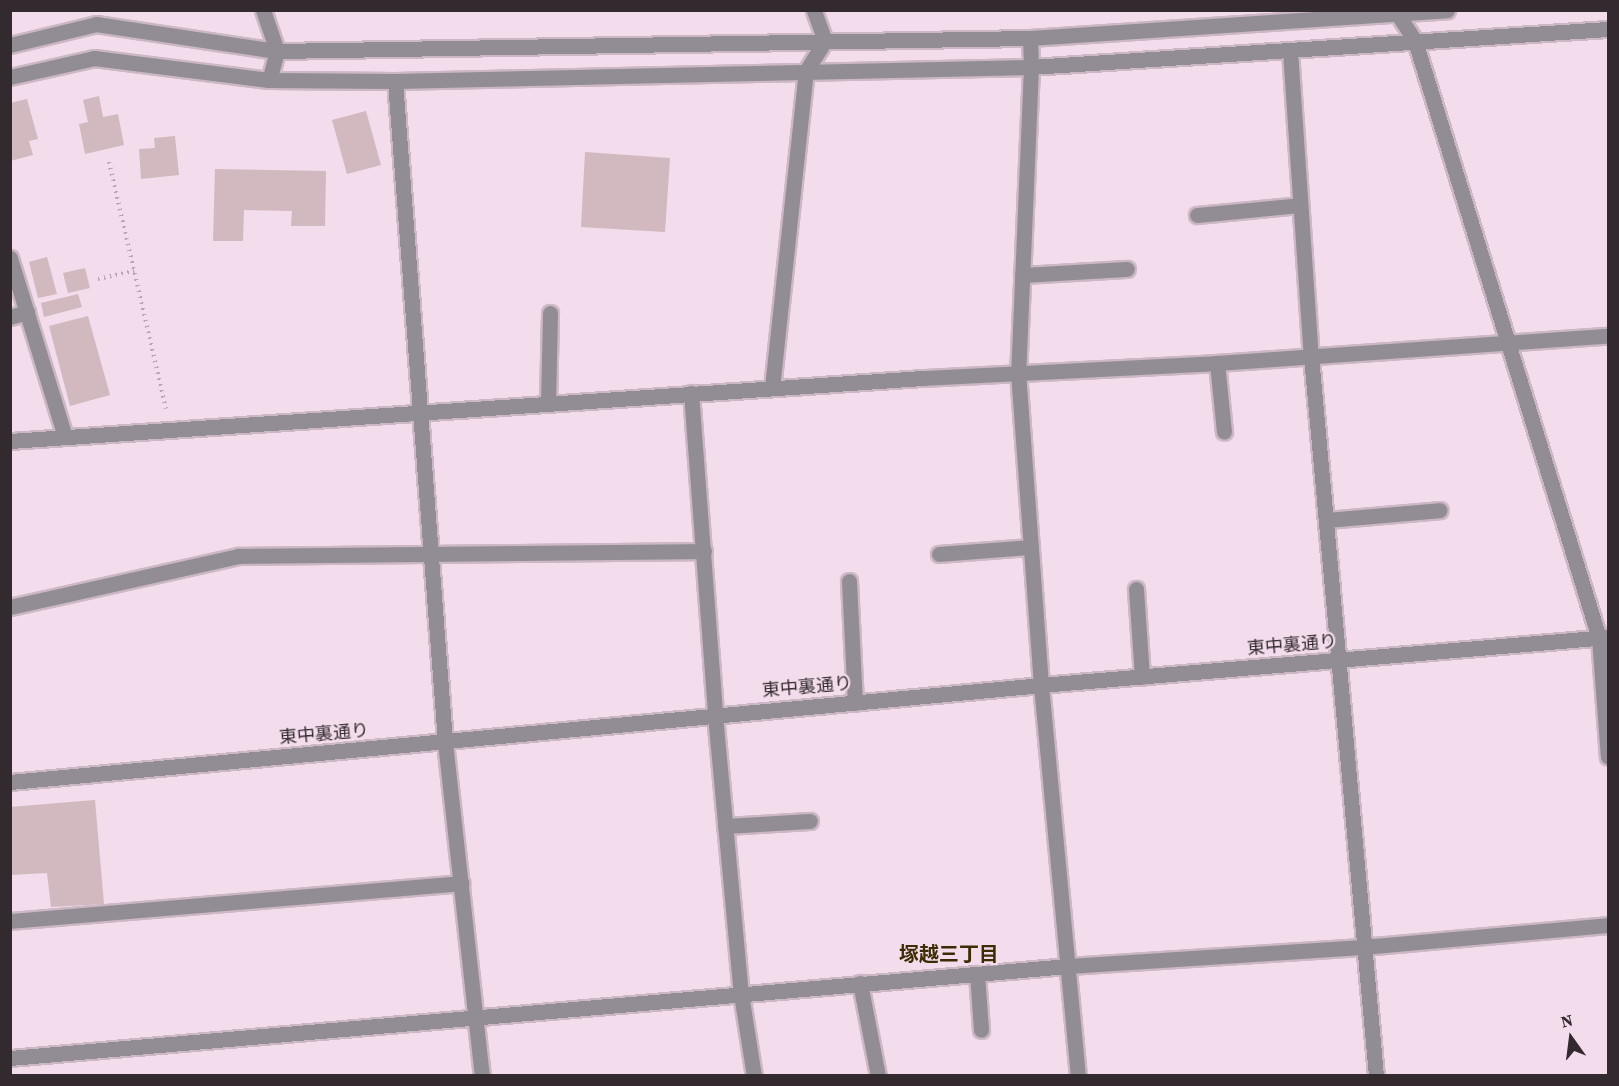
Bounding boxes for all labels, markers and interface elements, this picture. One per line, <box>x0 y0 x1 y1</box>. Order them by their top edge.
street label: 東中裏通り <box>1246 630 1338 660</box>
street label: 東中裏通り <box>761 672 853 702</box>
street label: 東中裏通り <box>278 719 370 749</box>
district label: 塚越三丁目 <box>899 942 999 966</box>
north arrow <box>1541 1008 1601 1068</box>
text: N <box>1558 1008 1575 1033</box>

